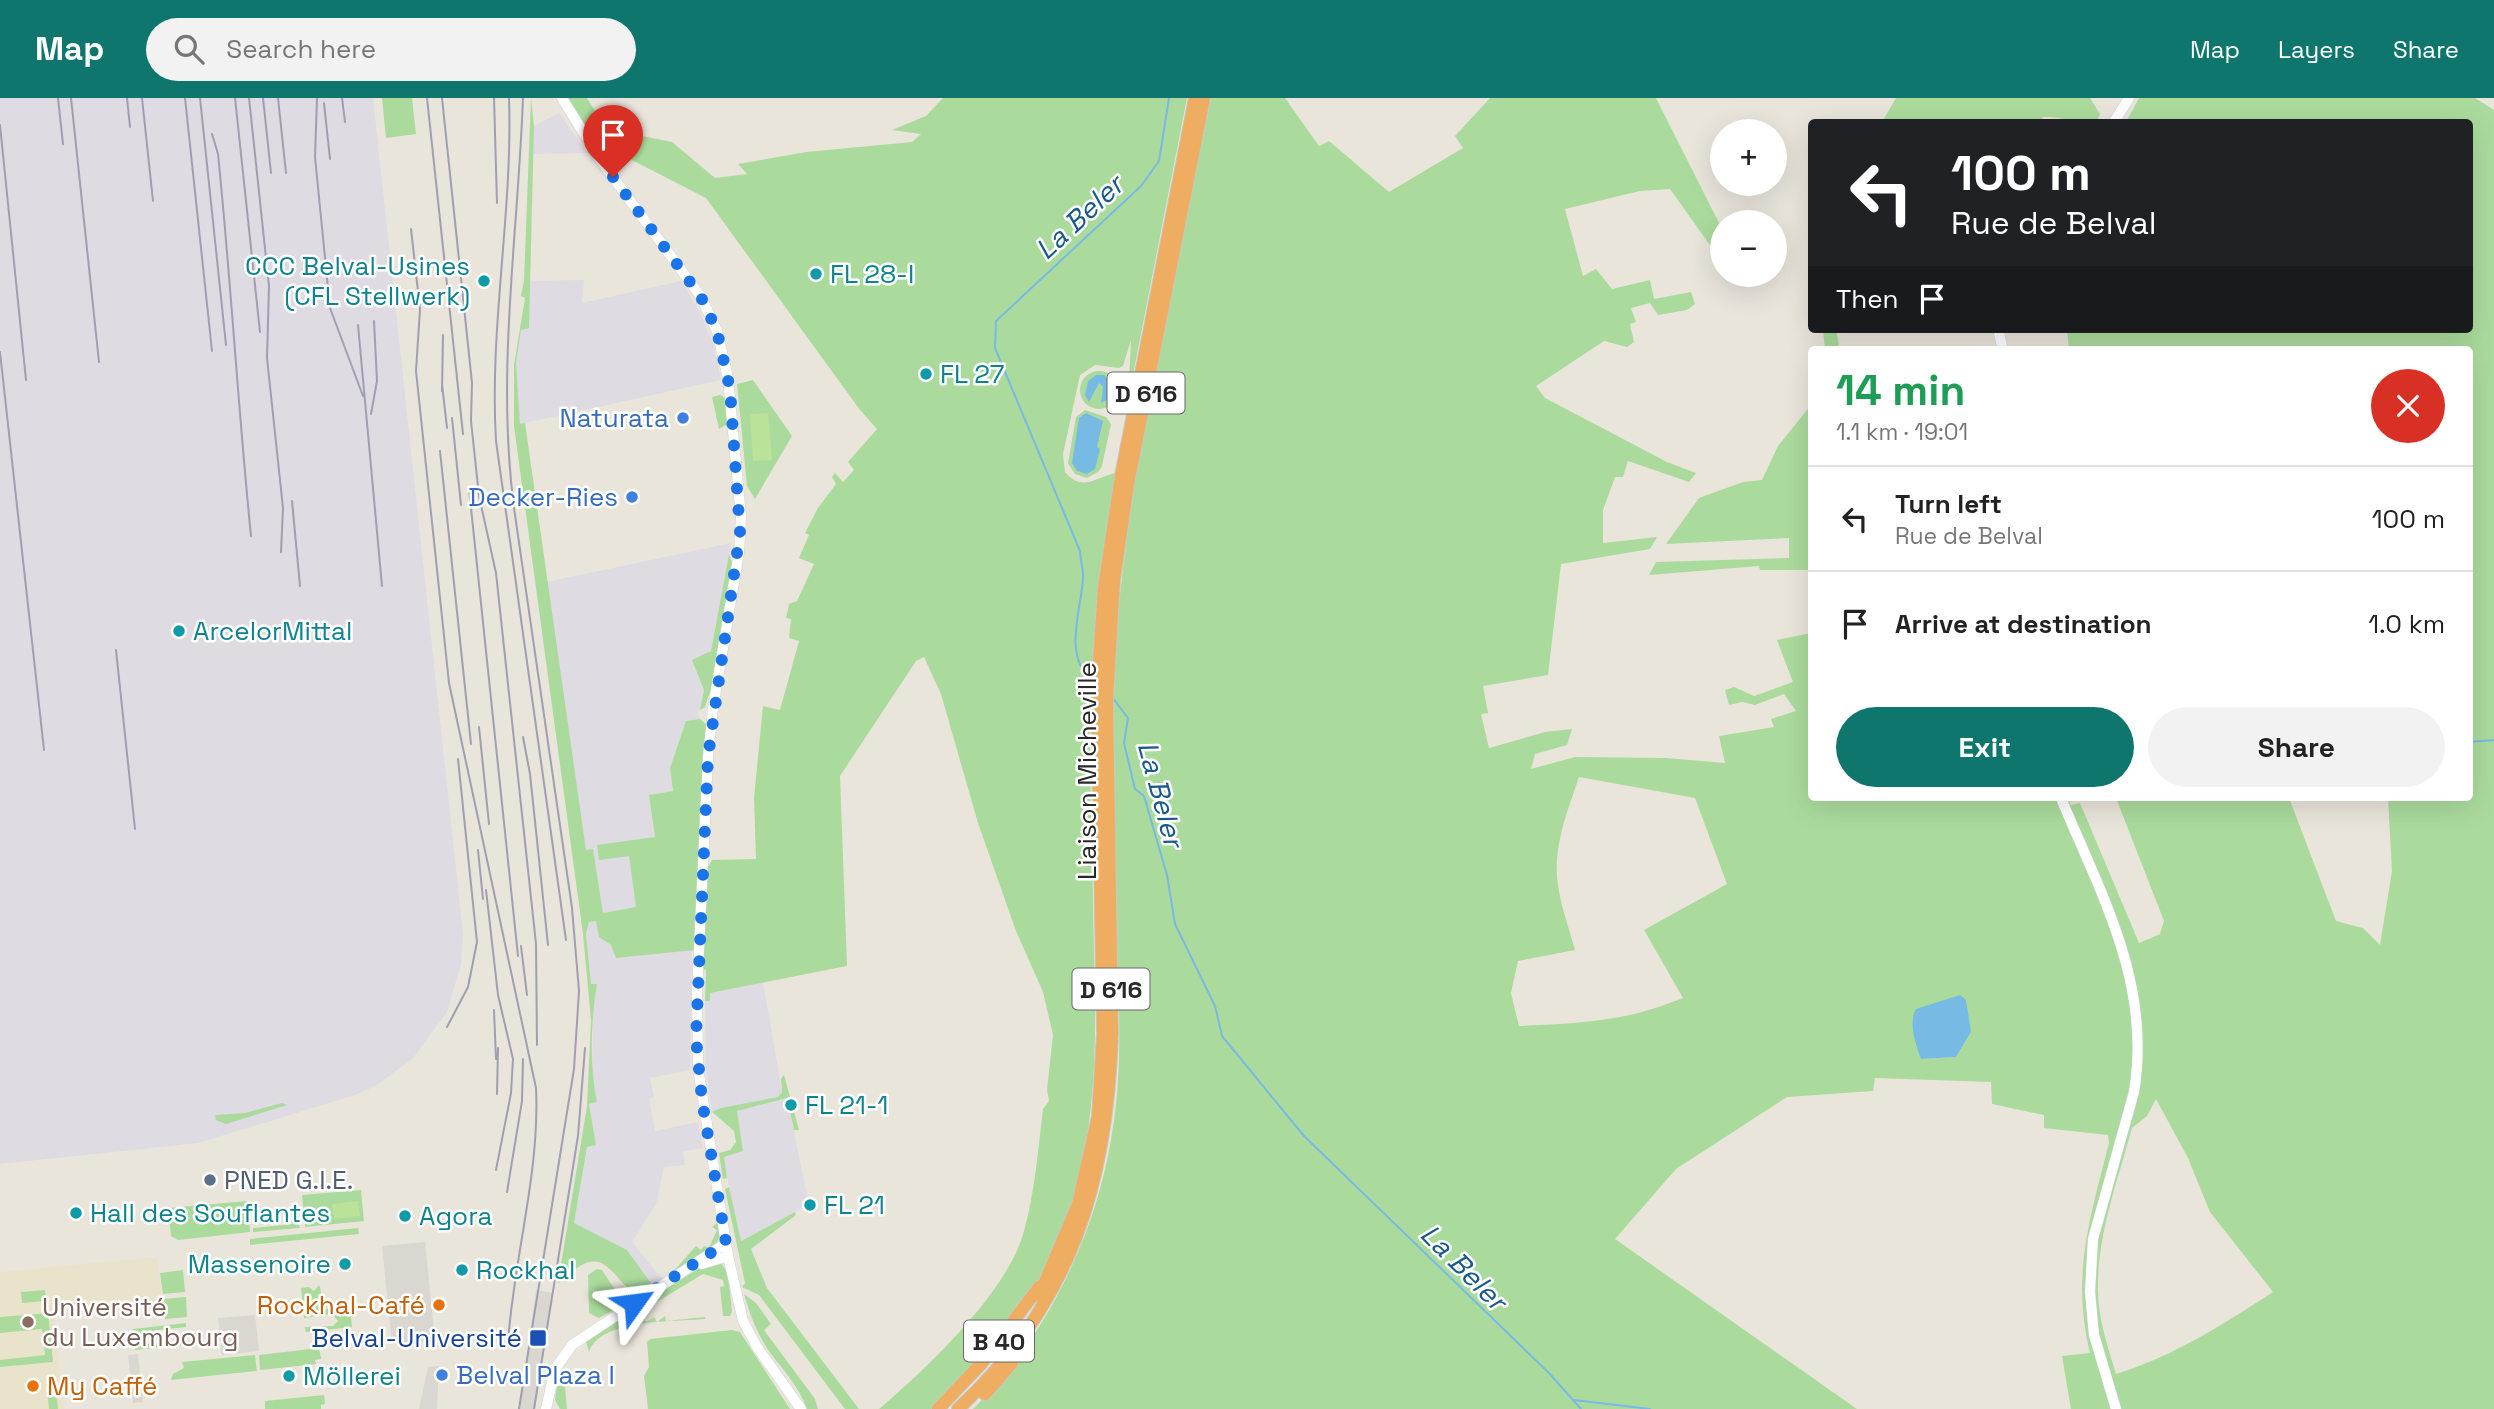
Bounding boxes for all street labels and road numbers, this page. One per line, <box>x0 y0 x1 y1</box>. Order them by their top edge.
road number: D 616 <box>1108 372 1184 414</box>
street label: Liaison Micheville <box>1070 662 1104 880</box>
road number: D 616 <box>1072 968 1150 1010</box>
road number: B 40 <box>964 1321 1034 1362</box>

